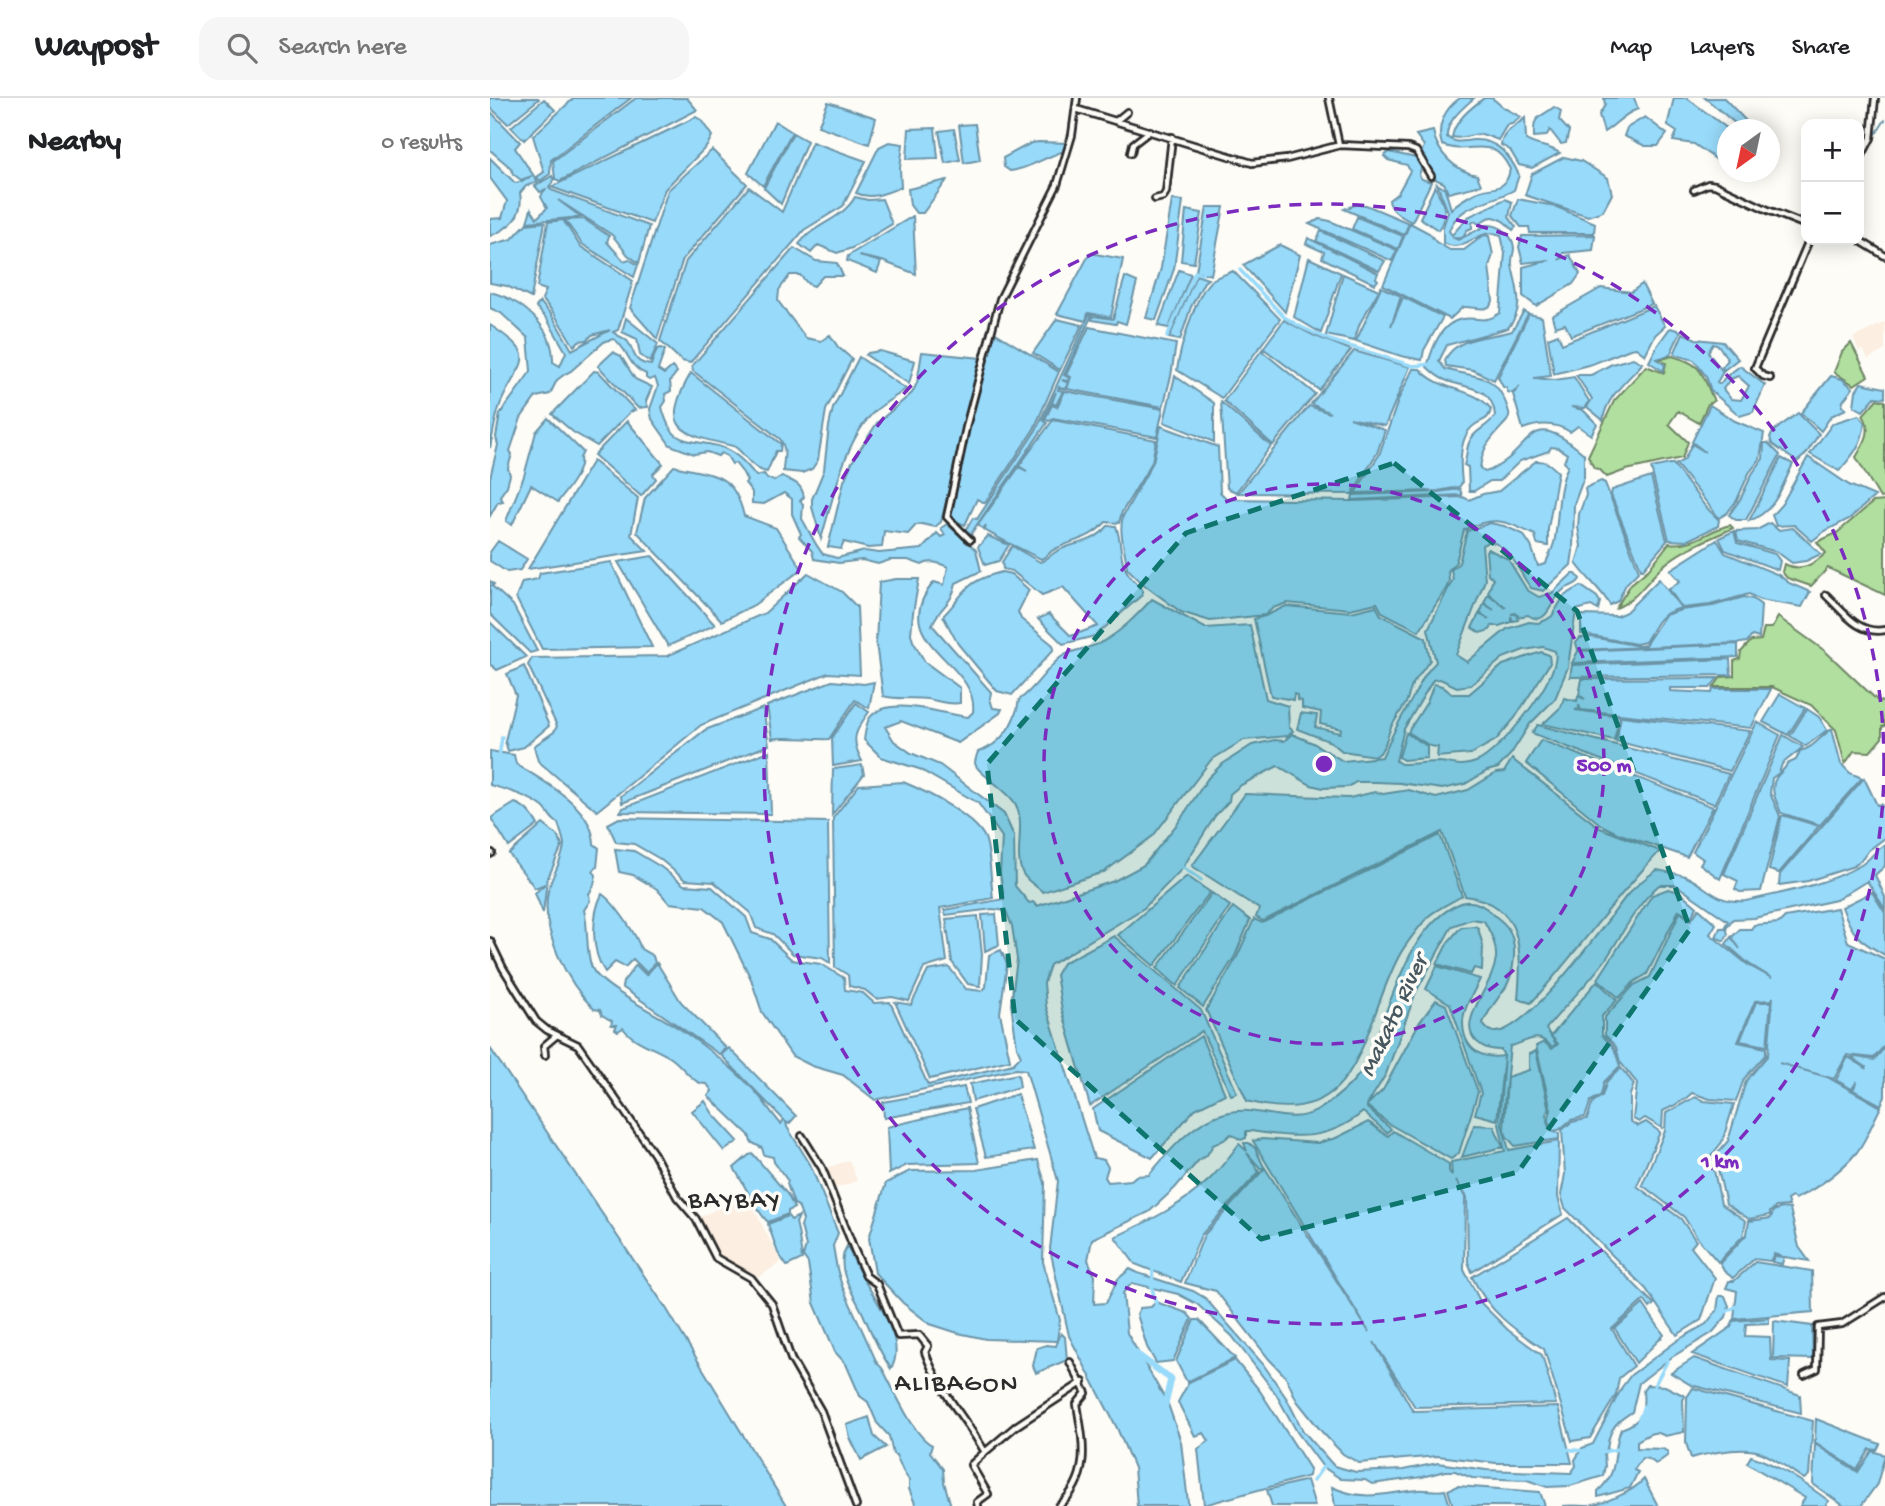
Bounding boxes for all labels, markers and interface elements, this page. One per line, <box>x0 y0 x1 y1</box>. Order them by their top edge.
search box <box>199 17 689 80</box>
text: Waypost <box>35 29 157 67</box>
icon: search <box>223 29 261 67</box>
text: Search here <box>279 33 407 64</box>
text: Map <box>1610 34 1652 63</box>
text: Layers <box>1690 34 1754 63</box>
text: Share <box>1792 34 1850 63</box>
north arrow <box>1717 119 1780 182</box>
map controls <box>1801 119 1864 245</box>
button: + <box>1801 119 1864 182</box>
text: Nearby <box>28 126 121 161</box>
text: 0 results <box>381 130 462 157</box>
button: − <box>1801 182 1864 245</box>
centre of rings <box>1312 752 1336 776</box>
text: 500 m <box>1577 755 1631 780</box>
water label: Makato River <box>1354 947 1438 1082</box>
text: 1 km <box>1700 1151 1739 1176</box>
district label: BAYBAY <box>687 1187 782 1218</box>
district label: ALIBAGON <box>895 1370 1019 1401</box>

